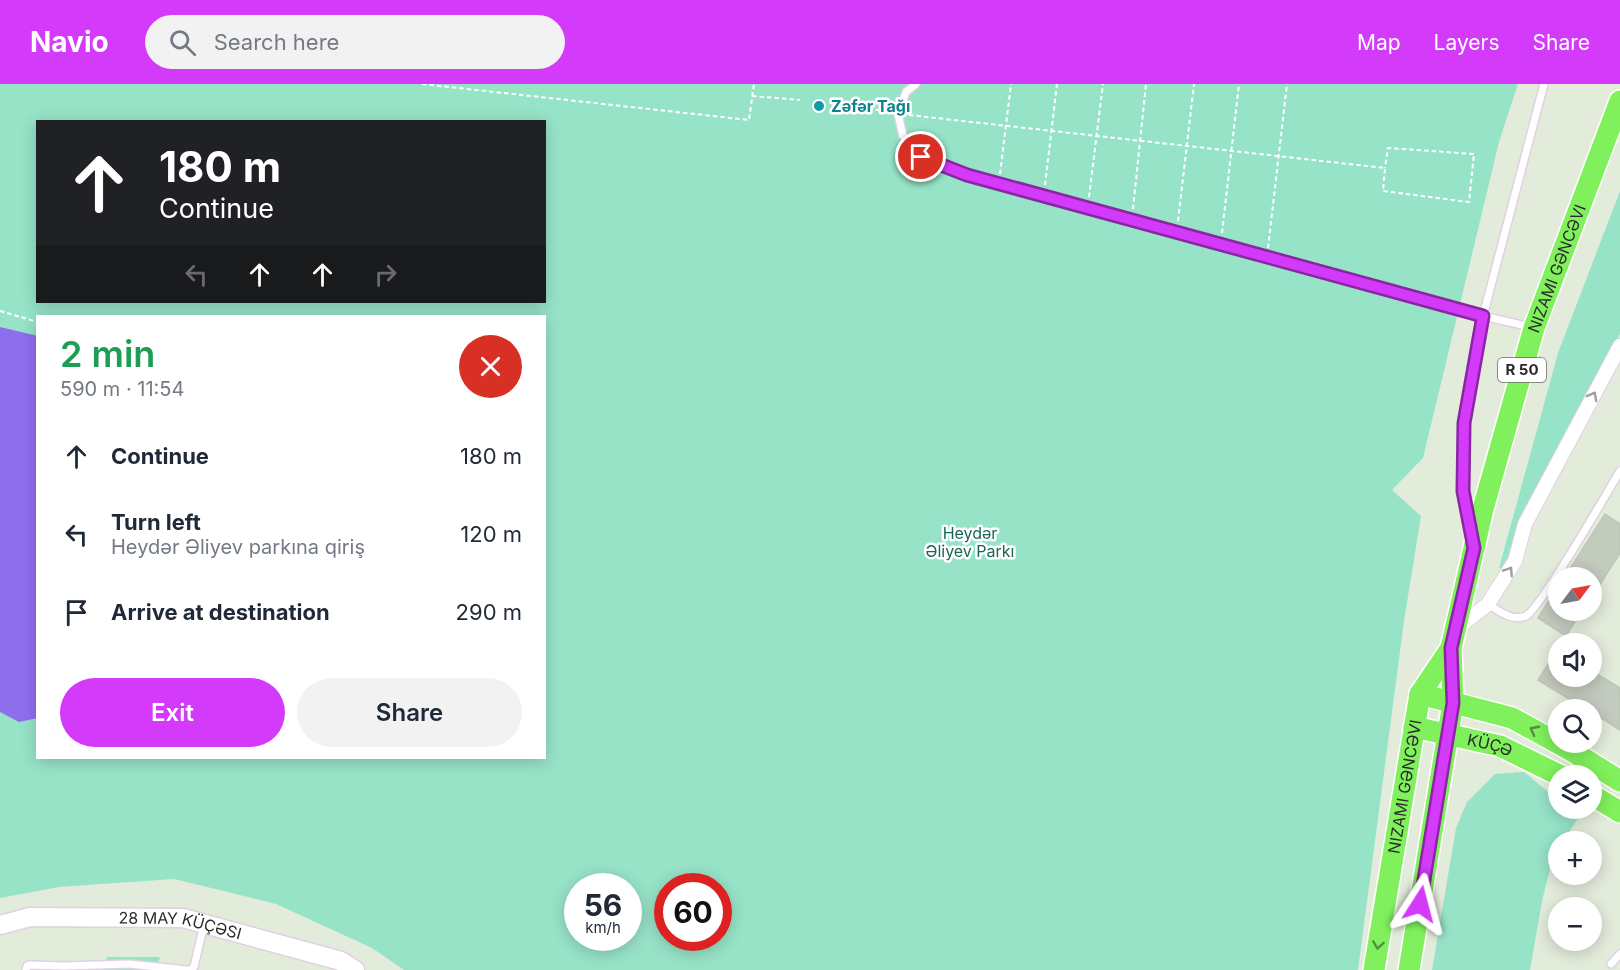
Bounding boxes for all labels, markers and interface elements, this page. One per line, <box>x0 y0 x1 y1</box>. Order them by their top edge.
search box <box>145 15 565 69</box>
text: Navio <box>30 25 109 59</box>
icon: search <box>166 26 199 59</box>
text: Search here <box>214 29 339 55</box>
text: Map <box>1357 30 1401 55</box>
text: Layers <box>1434 30 1500 55</box>
text: Share <box>1533 30 1590 55</box>
place label: Zəfər Tağı <box>831 96 910 116</box>
marker: Zəfər Tağı <box>812 99 826 113</box>
pin <box>895 131 946 182</box>
icon: arrive <box>904 140 937 173</box>
text: 180 m <box>159 141 281 192</box>
icon: ahead <box>60 144 138 222</box>
text: Continue <box>159 192 274 225</box>
street label: NIZAMI GƏNCƏVI <box>1523 201 1590 335</box>
icon: left <box>180 258 213 291</box>
icon: ahead <box>243 258 276 291</box>
icon: ahead <box>306 258 339 291</box>
icon: right <box>369 258 402 291</box>
text: 2 min <box>60 332 155 376</box>
button: close <box>459 335 522 398</box>
road number: R 50 <box>1498 358 1546 382</box>
text: 590 m · 11:54 <box>60 377 184 401</box>
one-way arrow <box>1586 392 1597 403</box>
icon: ahead <box>60 440 93 473</box>
text: Continue <box>111 443 209 469</box>
text: 180 m <box>460 443 522 469</box>
text: Turn left <box>111 509 201 535</box>
icon: left <box>60 518 93 551</box>
text: 120 m <box>460 521 522 547</box>
park label: Heydər Əliyev Parkı <box>925 523 1015 561</box>
text: Heydər Əliyev parkına qiriş <box>111 535 365 559</box>
one-way arrow <box>1502 567 1513 578</box>
north arrow <box>1548 567 1602 621</box>
map controls <box>1548 567 1602 951</box>
icon: arrive <box>60 596 93 629</box>
text: Arrive at destination <box>111 599 330 625</box>
text: 290 m <box>456 599 522 625</box>
button: sound <box>1548 633 1602 687</box>
button: Exit <box>60 678 285 747</box>
button: Share <box>297 678 522 747</box>
button: search <box>1548 699 1602 753</box>
street label: NIZAMI GƏNCƏVI <box>1384 718 1426 855</box>
one-way arrow <box>1529 726 1540 737</box>
street label: KÜÇƏ <box>1465 729 1516 761</box>
button: layers <box>1548 765 1602 819</box>
button: + <box>1548 831 1602 885</box>
position arrow <box>1388 872 1452 936</box>
speed limit sign: 60 <box>654 873 732 951</box>
text: 56 <box>584 887 622 923</box>
button: − <box>1548 897 1602 951</box>
street label: 28 MAY KÜÇƏSI <box>119 908 244 943</box>
text: km/h <box>585 918 621 937</box>
one-way arrow <box>1372 941 1384 950</box>

